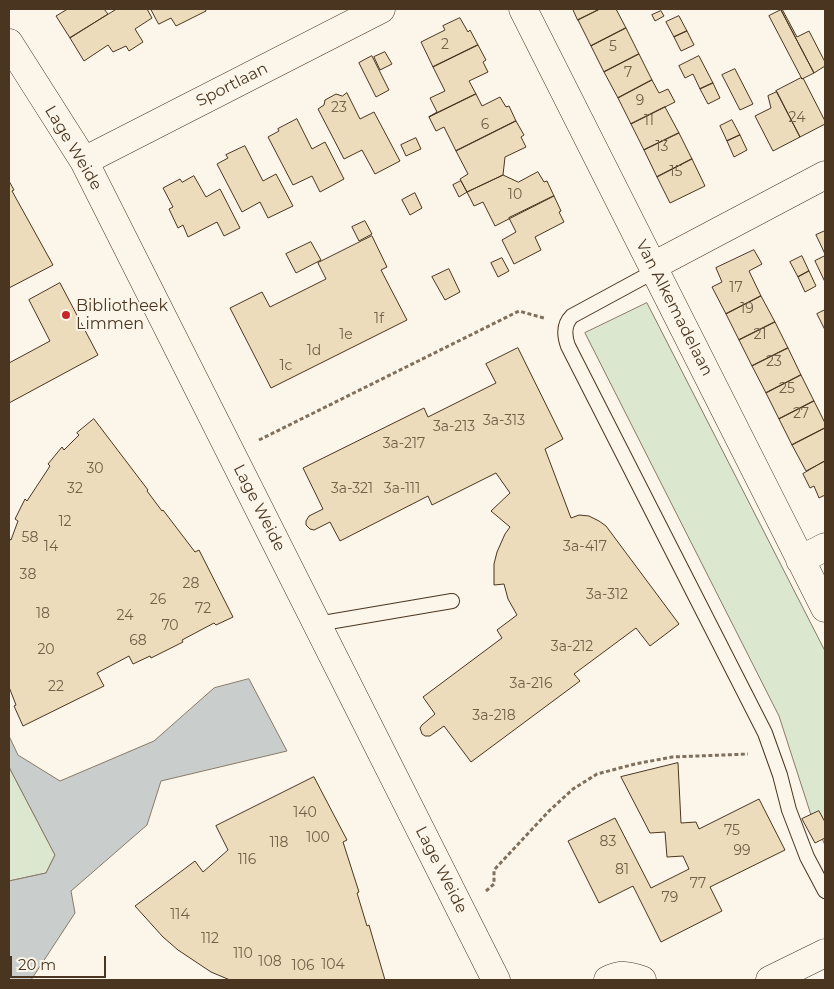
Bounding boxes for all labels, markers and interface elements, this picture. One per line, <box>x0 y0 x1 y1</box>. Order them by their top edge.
house number: 2 <box>441 37 449 53</box>
house number: 5 <box>609 39 617 55</box>
street label: Sportlaan <box>193 59 271 111</box>
house number: 7 <box>624 65 632 81</box>
house number: 9 <box>636 93 644 109</box>
house number: 23 <box>331 100 347 116</box>
street label: Lage Weide <box>40 102 106 194</box>
house number: 24 <box>789 110 805 126</box>
house number: 11 <box>644 113 654 129</box>
house number: 6 <box>481 117 489 133</box>
house number: 13 <box>656 139 668 155</box>
house number: 15 <box>670 164 682 180</box>
house number: 10 <box>508 187 522 203</box>
street label: Van Alkemadelaan <box>631 237 717 379</box>
house number: 17 <box>729 280 743 296</box>
place label: Bibliotheek Limmen <box>76 296 168 334</box>
house number: 19 <box>740 301 754 317</box>
marker: Bibliotheek Limmen <box>60 309 72 321</box>
house number: 1f <box>374 311 384 327</box>
house number: 1e <box>339 327 353 343</box>
house number: 21 <box>753 327 767 343</box>
house number: 1d <box>307 343 321 359</box>
house number: 23 <box>766 354 782 370</box>
house number: 1c <box>280 358 292 374</box>
house number: 25 <box>779 381 795 397</box>
house number: 27 <box>793 406 809 422</box>
house number: 3a-313 <box>483 413 525 429</box>
house number: 3a-213 <box>433 419 475 435</box>
house number: 3a-217 <box>383 436 425 452</box>
house number: 30 <box>86 461 104 477</box>
street label: Lage Weide <box>229 461 289 555</box>
house number: 32 <box>67 481 83 497</box>
house number: 3a-321 <box>331 481 373 497</box>
house number: 3a-111 <box>384 481 420 497</box>
house number: 12 <box>58 514 72 530</box>
house number: 58 <box>22 530 38 546</box>
house number: 14 <box>44 539 58 555</box>
house number: 3a-417 <box>563 539 607 555</box>
house number: 38 <box>20 567 36 583</box>
house number: 28 <box>183 576 199 592</box>
house number: 3a-312 <box>586 587 628 603</box>
house number: 26 <box>150 592 166 608</box>
house number: 72 <box>195 601 211 617</box>
house number: 18 <box>36 606 50 622</box>
house number: 24 <box>117 608 133 624</box>
house number: 70 <box>161 618 179 634</box>
house number: 68 <box>129 633 147 649</box>
house number: 3a-212 <box>551 639 593 655</box>
house number: 20 <box>37 642 55 658</box>
house number: 3a-216 <box>510 676 552 692</box>
house number: 22 <box>48 679 64 695</box>
house number: 3a-218 <box>472 708 516 724</box>
house number: 140 <box>293 805 317 821</box>
street label: Lage Weide <box>411 823 471 917</box>
house number: 75 <box>724 823 740 839</box>
house number: 100 <box>306 830 330 846</box>
house number: 83 <box>600 834 616 850</box>
house number: 118 <box>269 835 289 851</box>
house number: 99 <box>733 843 751 859</box>
house number: 116 <box>238 852 256 868</box>
house number: 81 <box>615 862 629 878</box>
house number: 77 <box>690 876 706 892</box>
house number: 79 <box>662 890 678 906</box>
house number: 114 <box>170 907 190 923</box>
house number: 112 <box>201 931 219 947</box>
scale bar <box>12 946 109 978</box>
house number: 110 <box>233 946 253 962</box>
house number: 108 <box>258 954 282 970</box>
text: 20 m <box>18 955 56 974</box>
house number: 104 <box>321 957 345 973</box>
house number: 106 <box>292 958 314 974</box>

